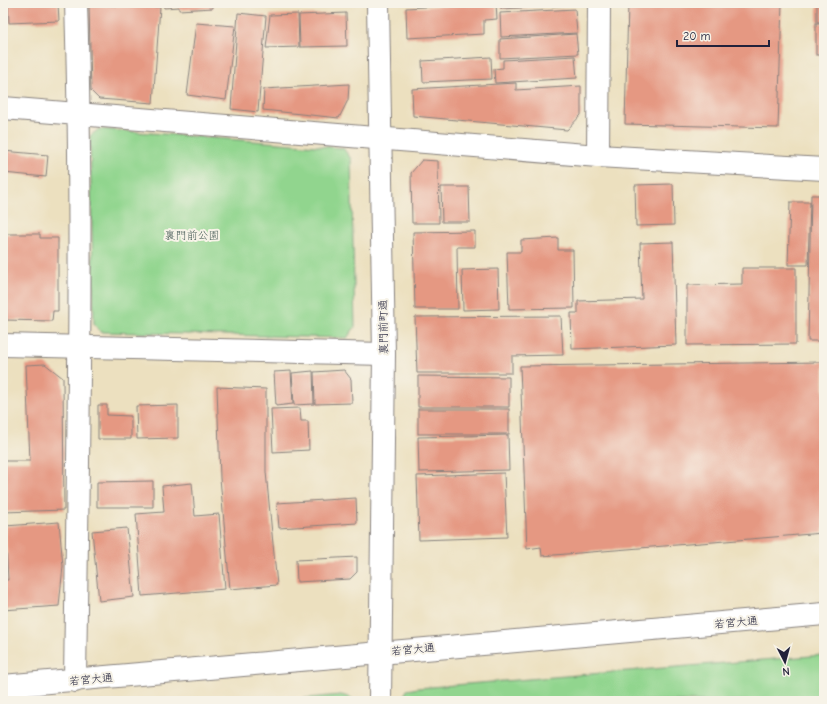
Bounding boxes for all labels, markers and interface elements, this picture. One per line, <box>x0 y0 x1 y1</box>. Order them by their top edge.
scale bar <box>677 22 769 48</box>
text: 20 m <box>683 29 711 43</box>
park label: 裏門前公園 <box>165 229 220 242</box>
street label: 裏門前町通 <box>377 299 390 355</box>
street label: 若宮大通 <box>714 614 759 631</box>
street label: 若宮大通 <box>391 641 436 658</box>
north arrow <box>765 642 805 682</box>
text: N <box>782 665 790 678</box>
street label: 若宮大通 <box>69 671 114 688</box>

